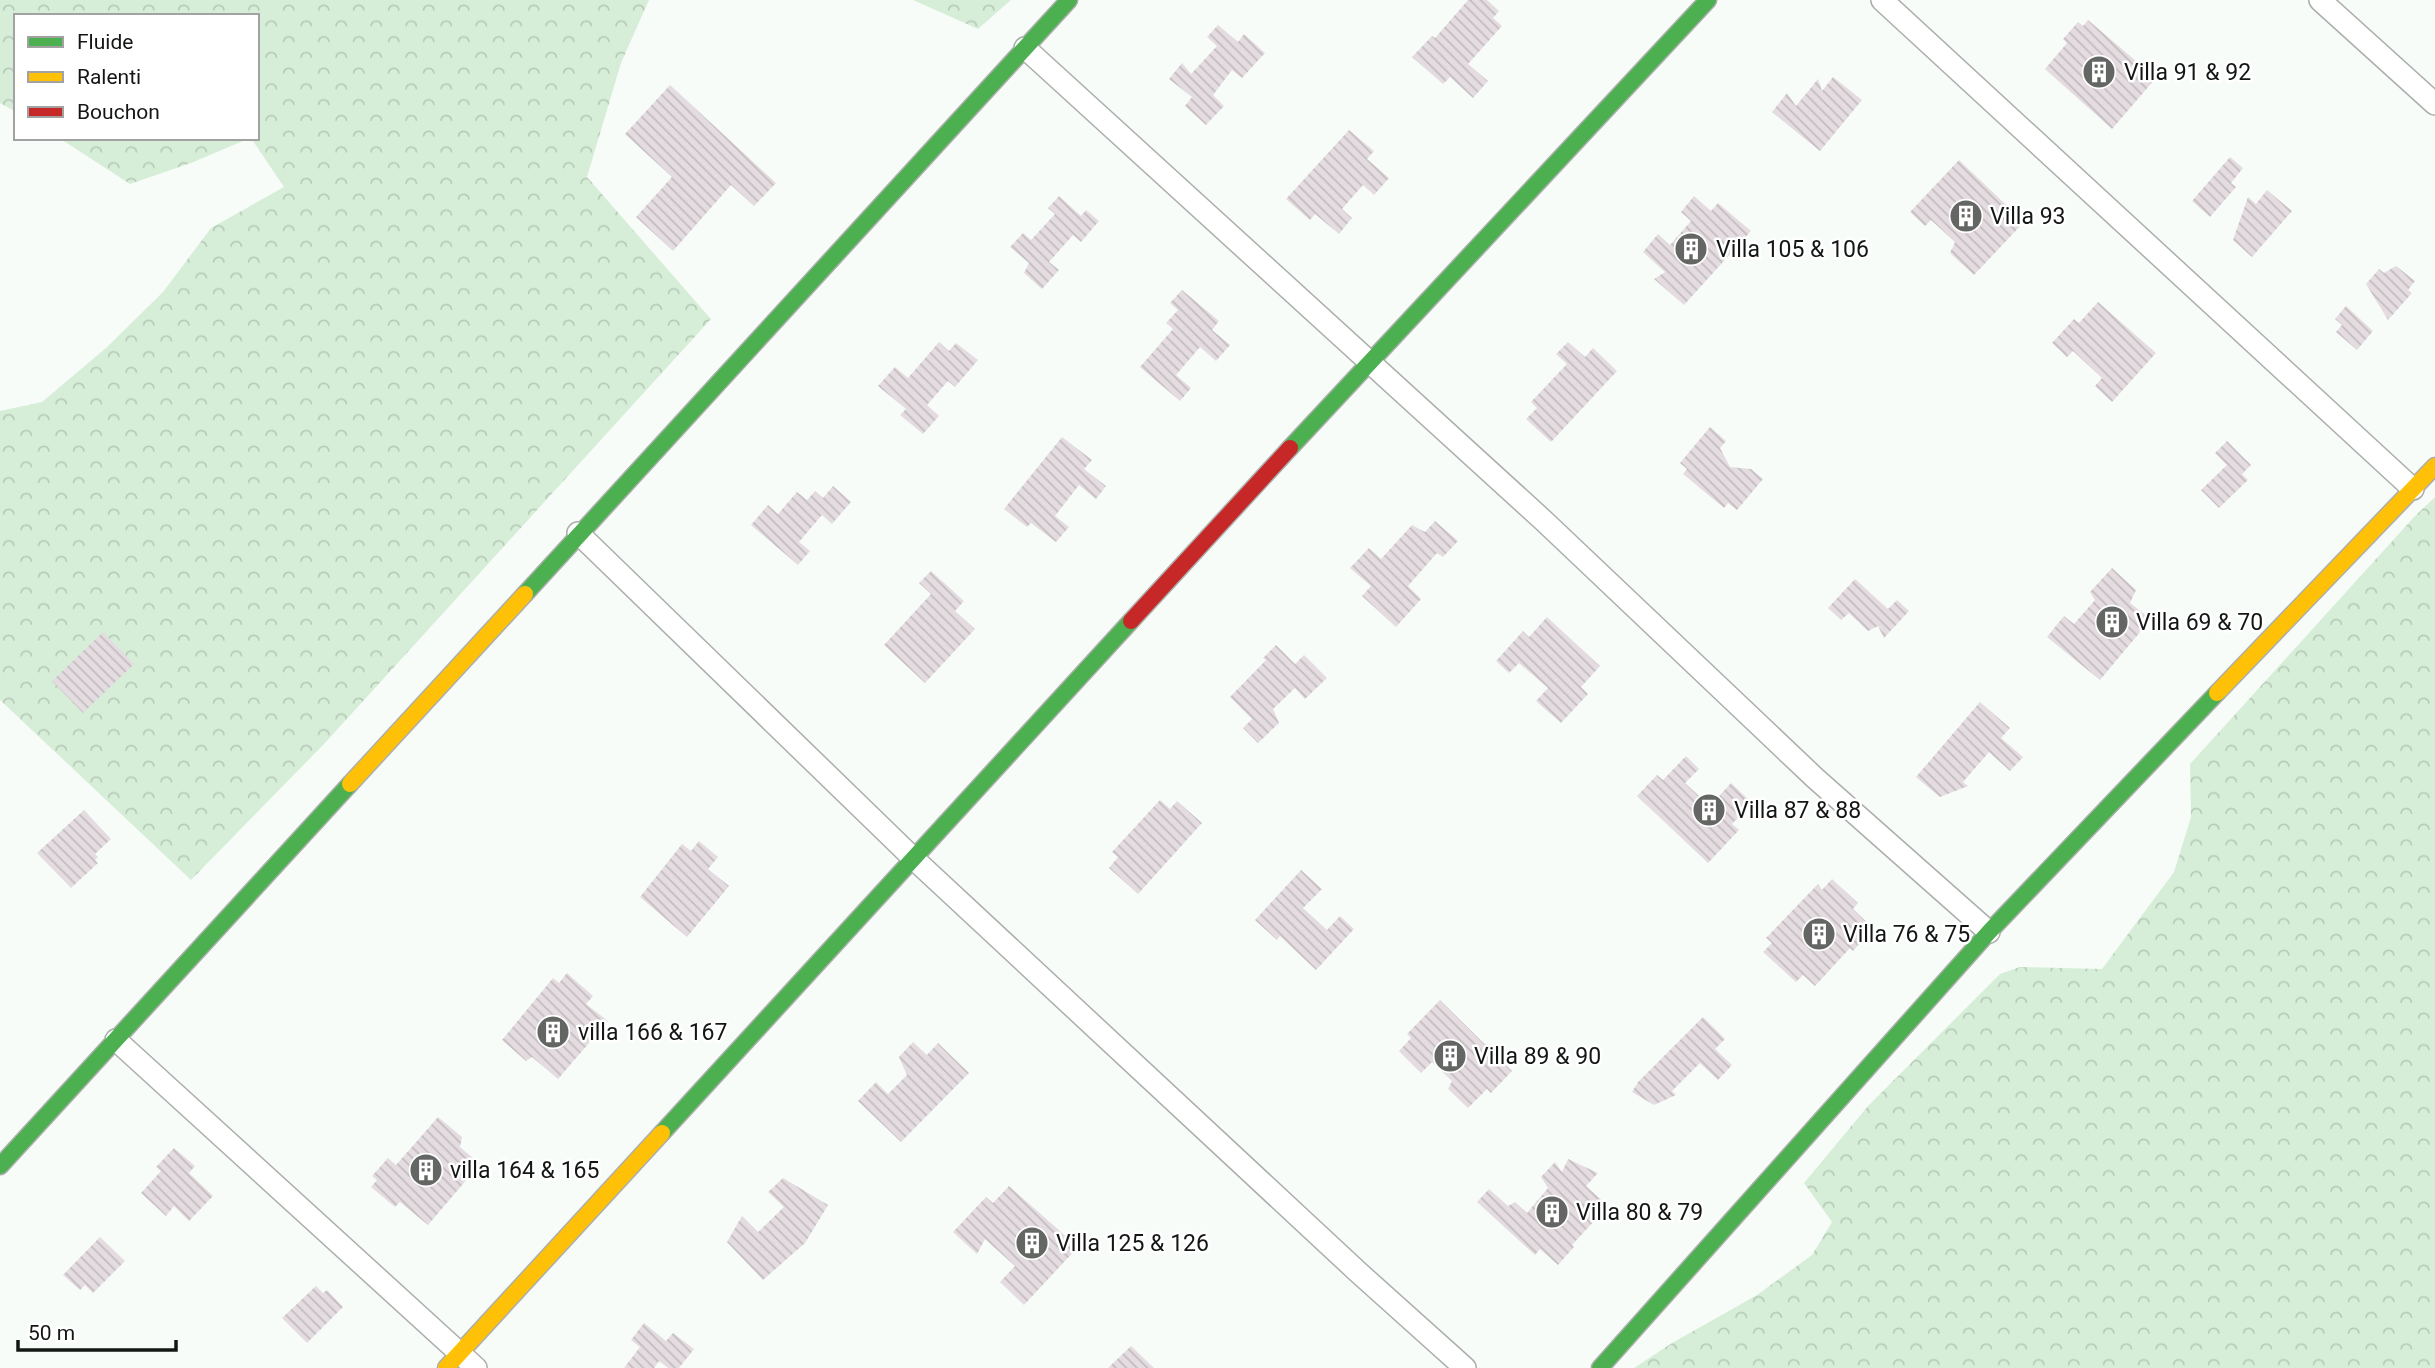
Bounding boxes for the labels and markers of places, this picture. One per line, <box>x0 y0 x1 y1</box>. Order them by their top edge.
building icon: Villa 91 & 92 <box>2080 53 2118 91</box>
place label: Villa 91 & 92 <box>2124 59 2251 86</box>
building icon: Villa 93 <box>1947 197 1985 235</box>
place label: Villa 93 <box>1990 203 2066 230</box>
building icon: Villa 105 & 106 <box>1672 230 1710 268</box>
place label: Villa 105 & 106 <box>1716 236 1869 263</box>
building icon: Villa 69 & 70 <box>2093 603 2131 641</box>
place label: Villa 69 & 70 <box>2136 609 2263 636</box>
building icon: Villa 87 & 88 <box>1690 791 1728 829</box>
place label: Villa 87 & 88 <box>1734 797 1861 824</box>
building icon: Villa 76 & 75 <box>1800 915 1838 953</box>
place label: Villa 76 & 75 <box>1843 921 1970 948</box>
building icon: villa 166 & 167 <box>534 1013 572 1051</box>
place label: villa 166 & 167 <box>578 1019 727 1046</box>
building icon: Villa 89 & 90 <box>1431 1037 1469 1075</box>
place label: Villa 89 & 90 <box>1474 1043 1601 1070</box>
building icon: villa 164 & 165 <box>407 1151 445 1189</box>
place label: villa 164 & 165 <box>450 1157 599 1184</box>
building icon: Villa 80 & 79 <box>1533 1193 1571 1231</box>
place label: Villa 80 & 79 <box>1576 1199 1703 1226</box>
building icon: Villa 125 & 126 <box>1013 1224 1051 1262</box>
place label: Villa 125 & 126 <box>1056 1230 1209 1257</box>

